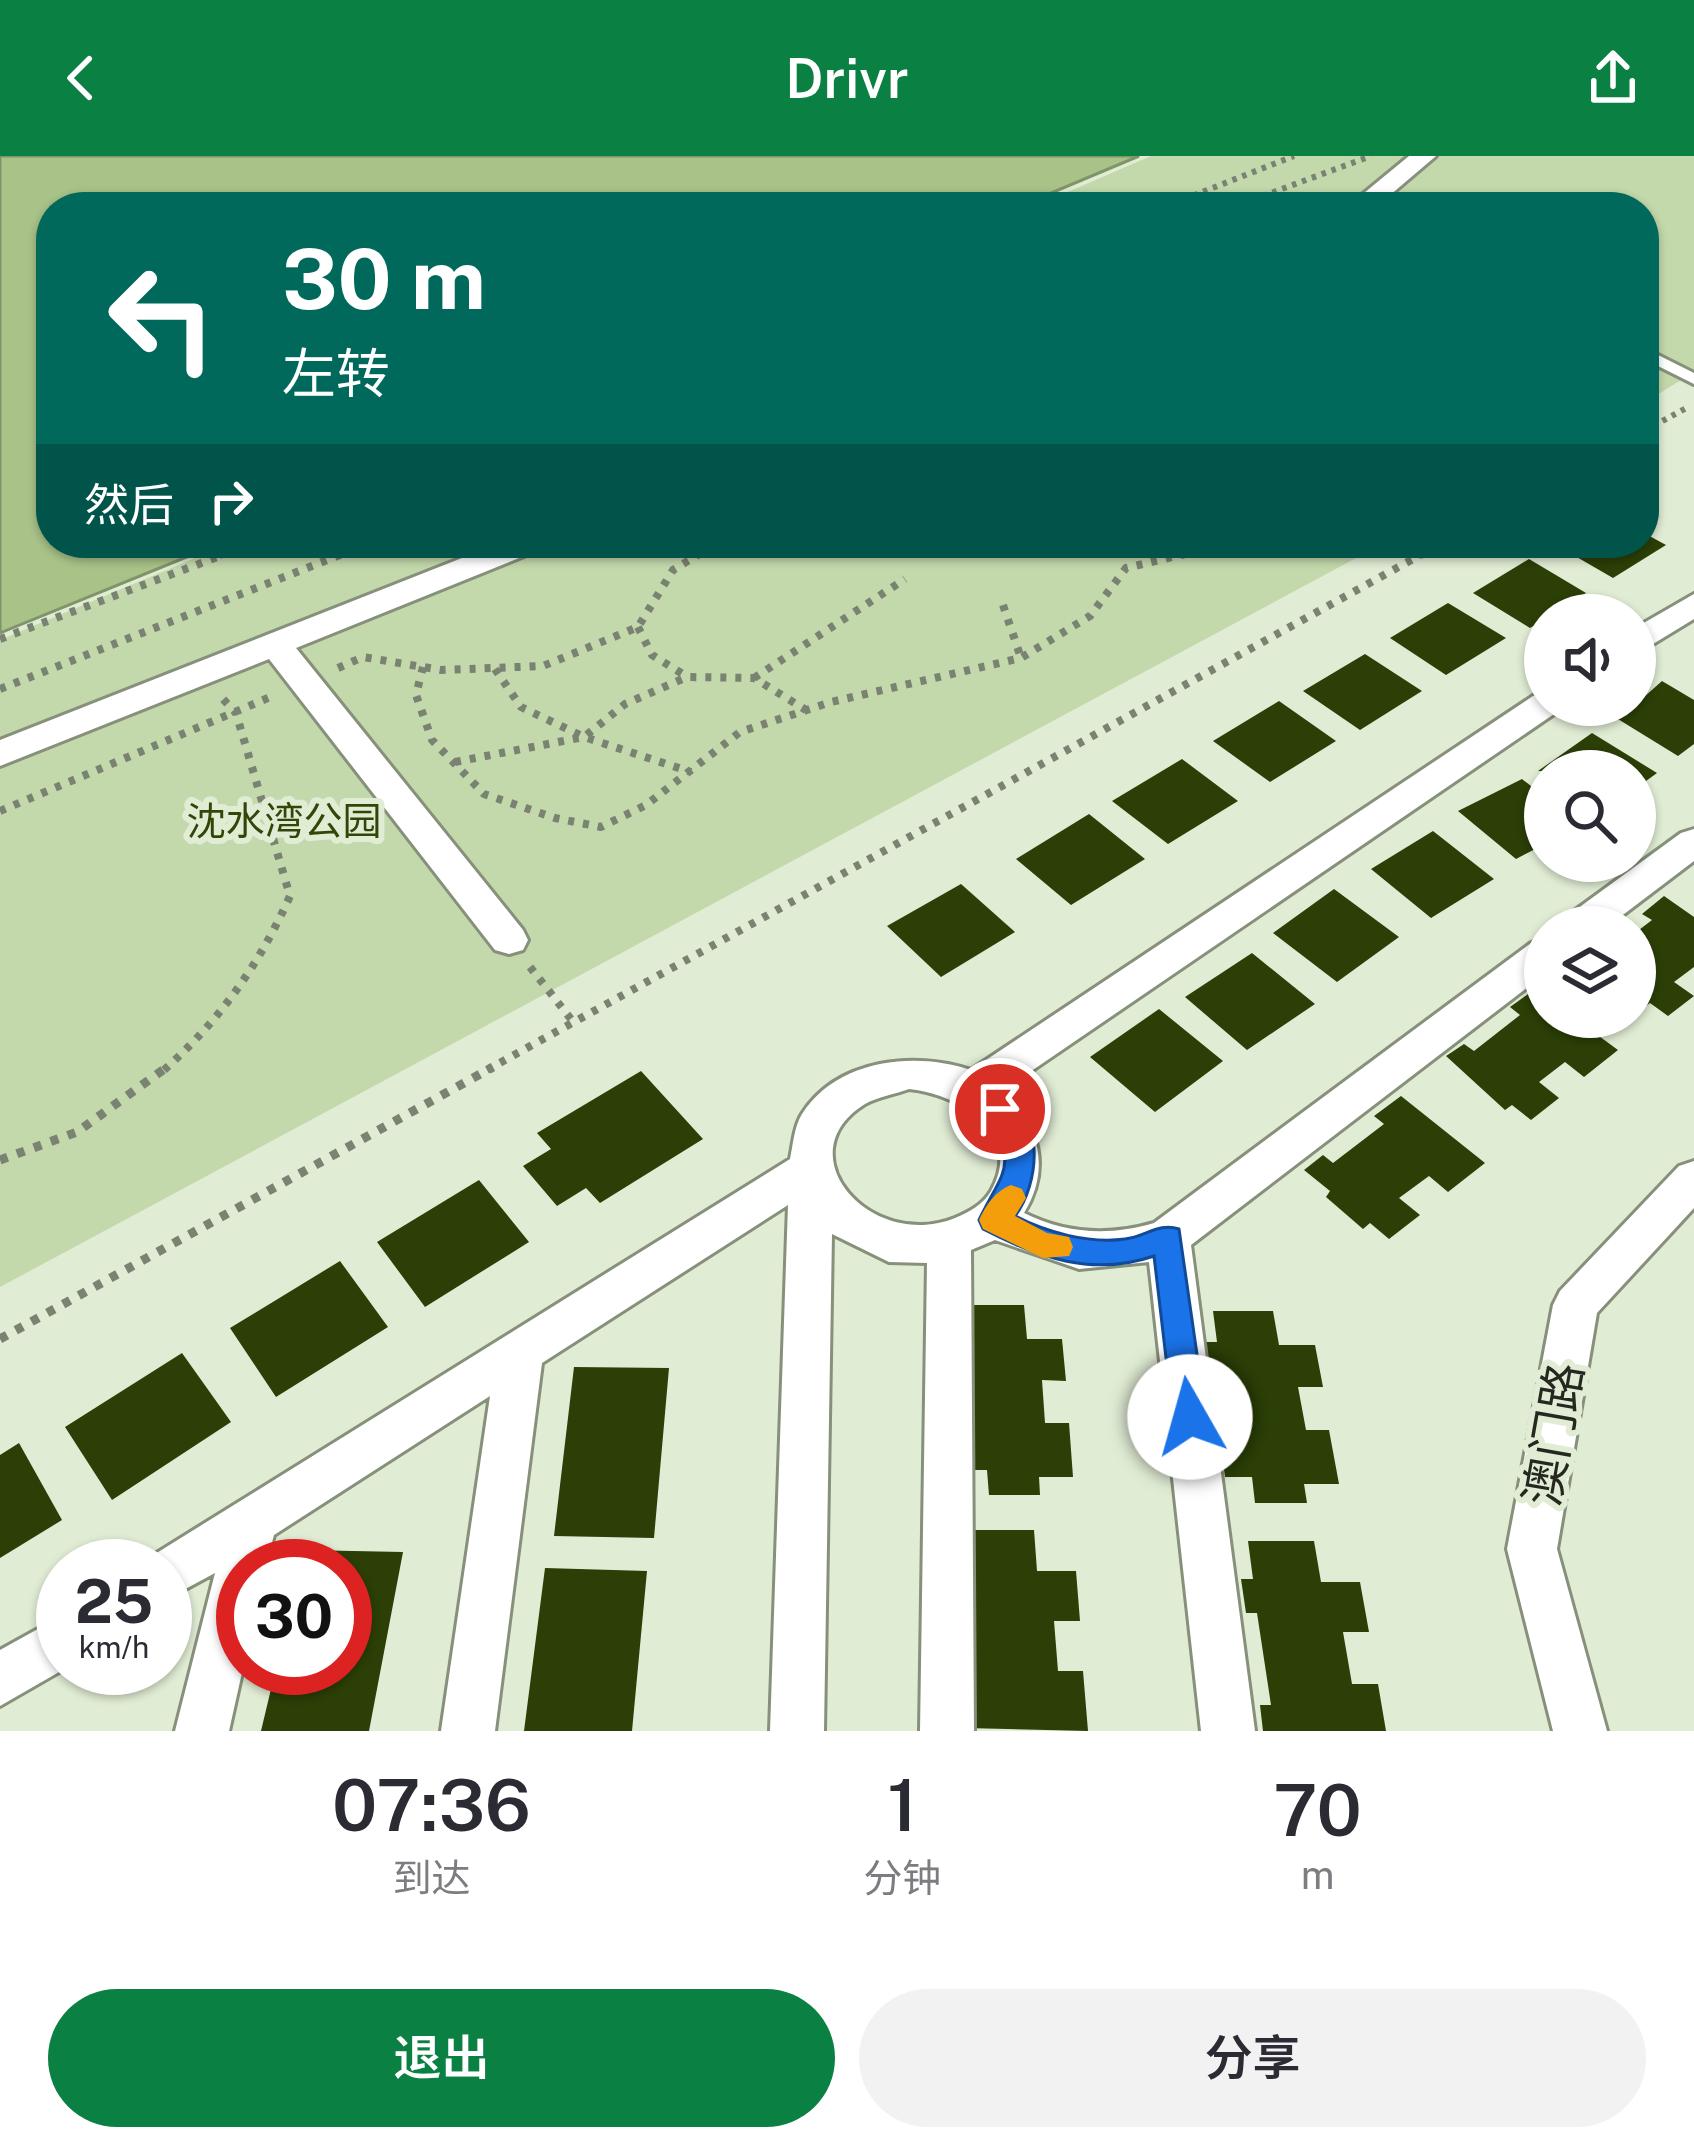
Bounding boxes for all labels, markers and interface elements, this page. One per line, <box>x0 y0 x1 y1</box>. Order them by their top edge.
icon: back <box>48 45 114 111</box>
icon: share <box>1580 45 1646 111</box>
text: Drivr <box>785 47 909 110</box>
text: 30 m <box>282 229 486 328</box>
icon: left <box>84 240 240 396</box>
text: 左转 <box>282 342 390 405</box>
icon: right <box>198 468 264 534</box>
text: 然后 <box>84 478 174 531</box>
map controls <box>1524 594 1656 1038</box>
button: sound <box>1524 594 1656 726</box>
button: search <box>1524 750 1656 882</box>
park label: 沈水湾公园 <box>186 798 382 844</box>
button: layers <box>1524 906 1656 1038</box>
pin <box>949 1058 1051 1160</box>
icon: arrive <box>967 1076 1033 1142</box>
position arrow <box>1127 1354 1253 1480</box>
street label: 澳门路 <box>1512 1358 1594 1510</box>
speed limit sign: 30 <box>216 1539 372 1695</box>
text: 25 <box>75 1566 153 1637</box>
text: km/h <box>79 1629 149 1665</box>
text: 07:36 <box>332 1763 531 1847</box>
text: 1 <box>887 1763 917 1847</box>
text: 70 <box>1273 1768 1362 1852</box>
text: m <box>1301 1852 1334 1898</box>
text: 到达 <box>393 1855 471 1901</box>
text: 分钟 <box>863 1855 941 1901</box>
button: 退出 <box>48 1989 835 2127</box>
button: 分享 <box>859 1989 1646 2127</box>

